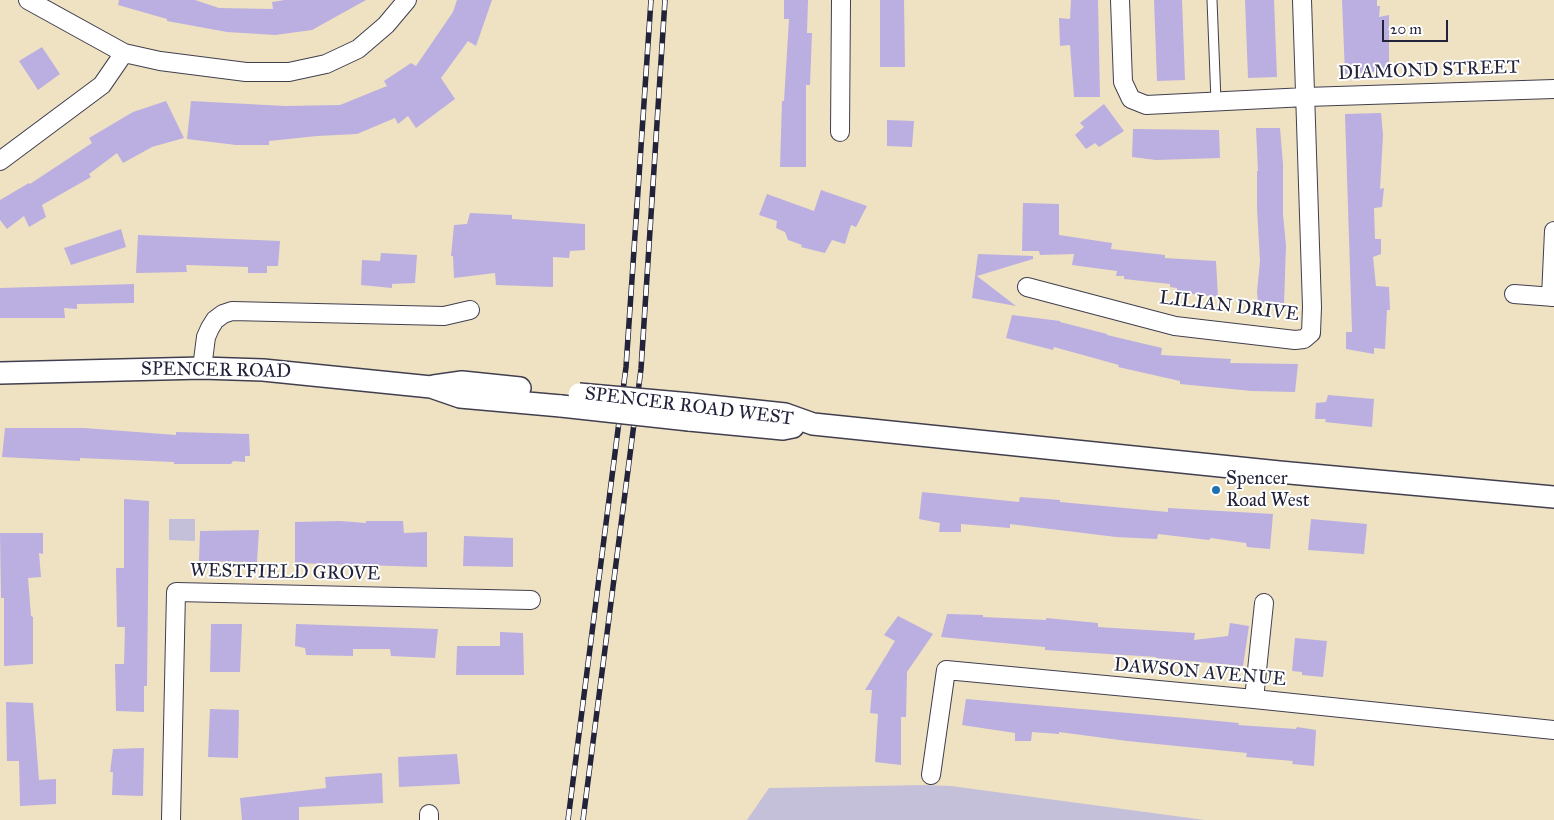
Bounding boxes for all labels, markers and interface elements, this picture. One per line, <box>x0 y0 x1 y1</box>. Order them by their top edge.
scale bar <box>1384 10 1450 42</box>
text: 20 m <box>1390 20 1422 38</box>
street label: DIAMOND STREET <box>1338 56 1520 86</box>
street label: LILIAN DRIVE <box>1158 287 1300 327</box>
street label: SPENCER ROAD <box>141 358 291 384</box>
street label: SPENCER ROAD WEST <box>583 383 795 431</box>
place label: Spencer Road West <box>1226 468 1309 512</box>
marker: Spencer Road West <box>1210 484 1222 496</box>
street label: WESTFIELD GROVE <box>190 560 380 586</box>
street label: DAWSON AVENUE <box>1113 654 1287 692</box>

